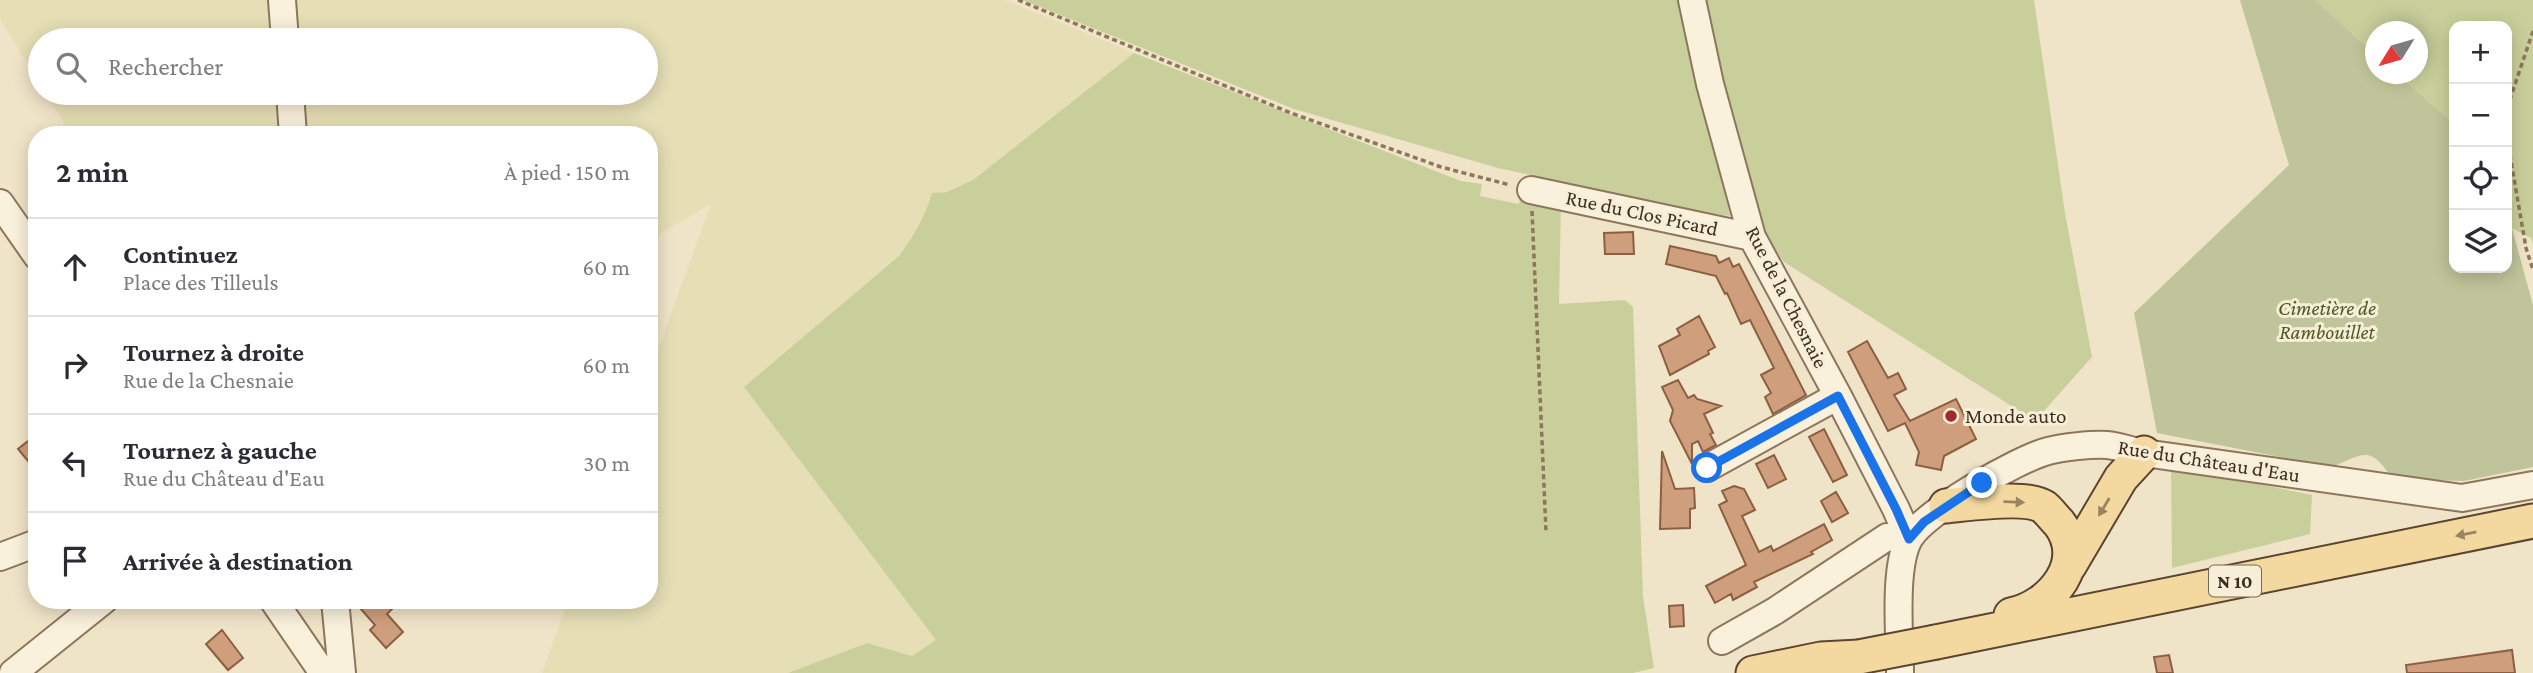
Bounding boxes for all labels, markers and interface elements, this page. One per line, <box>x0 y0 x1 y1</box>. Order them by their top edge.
north arrow <box>2365 21 2428 84</box>
map controls <box>2449 21 2512 273</box>
button: + <box>2449 21 2512 84</box>
search box <box>28 28 658 105</box>
icon: search <box>52 48 90 86</box>
text: Rechercher <box>108 52 224 81</box>
button: − <box>2449 84 2512 147</box>
button: locate <box>2449 147 2512 210</box>
text: 2 min <box>56 155 128 188</box>
text: À pied · 150 m <box>504 159 630 185</box>
street label: Rue du Clos Picard <box>1564 185 1720 241</box>
button: layers <box>2449 210 2512 273</box>
street label: Rue de la Chesnaie <box>1741 222 1833 372</box>
text: Continuez <box>123 240 238 269</box>
icon: ahead <box>56 248 94 286</box>
text: 60 m <box>583 254 630 280</box>
text: Place des Tilleuls <box>123 269 279 295</box>
park label: Cimetière de Rambouillet <box>2278 296 2376 344</box>
text: Tournez à droite <box>123 338 304 367</box>
icon: right <box>56 346 94 384</box>
text: 60 m <box>583 352 630 378</box>
text: Rue de la Chesnaie <box>123 367 294 393</box>
place label: Monde auto <box>1965 404 2066 428</box>
marker: Monde auto <box>1943 408 1959 424</box>
street label: Rue du Château d'Eau <box>2116 435 2302 487</box>
text: Tournez à gauche <box>123 436 317 465</box>
icon: left <box>56 444 94 482</box>
text: 30 m <box>583 450 630 476</box>
route start <box>1691 452 1722 483</box>
text: Rue du Château d'Eau <box>123 465 325 491</box>
route end <box>1966 467 1997 498</box>
one-way arrow <box>2004 496 2026 508</box>
one-way arrow <box>2097 498 2110 517</box>
one-way arrow <box>2455 529 2477 540</box>
icon: arrive <box>56 542 94 580</box>
text: Arrivée à destination <box>123 547 353 576</box>
road number: N 10 <box>2209 566 2261 596</box>

